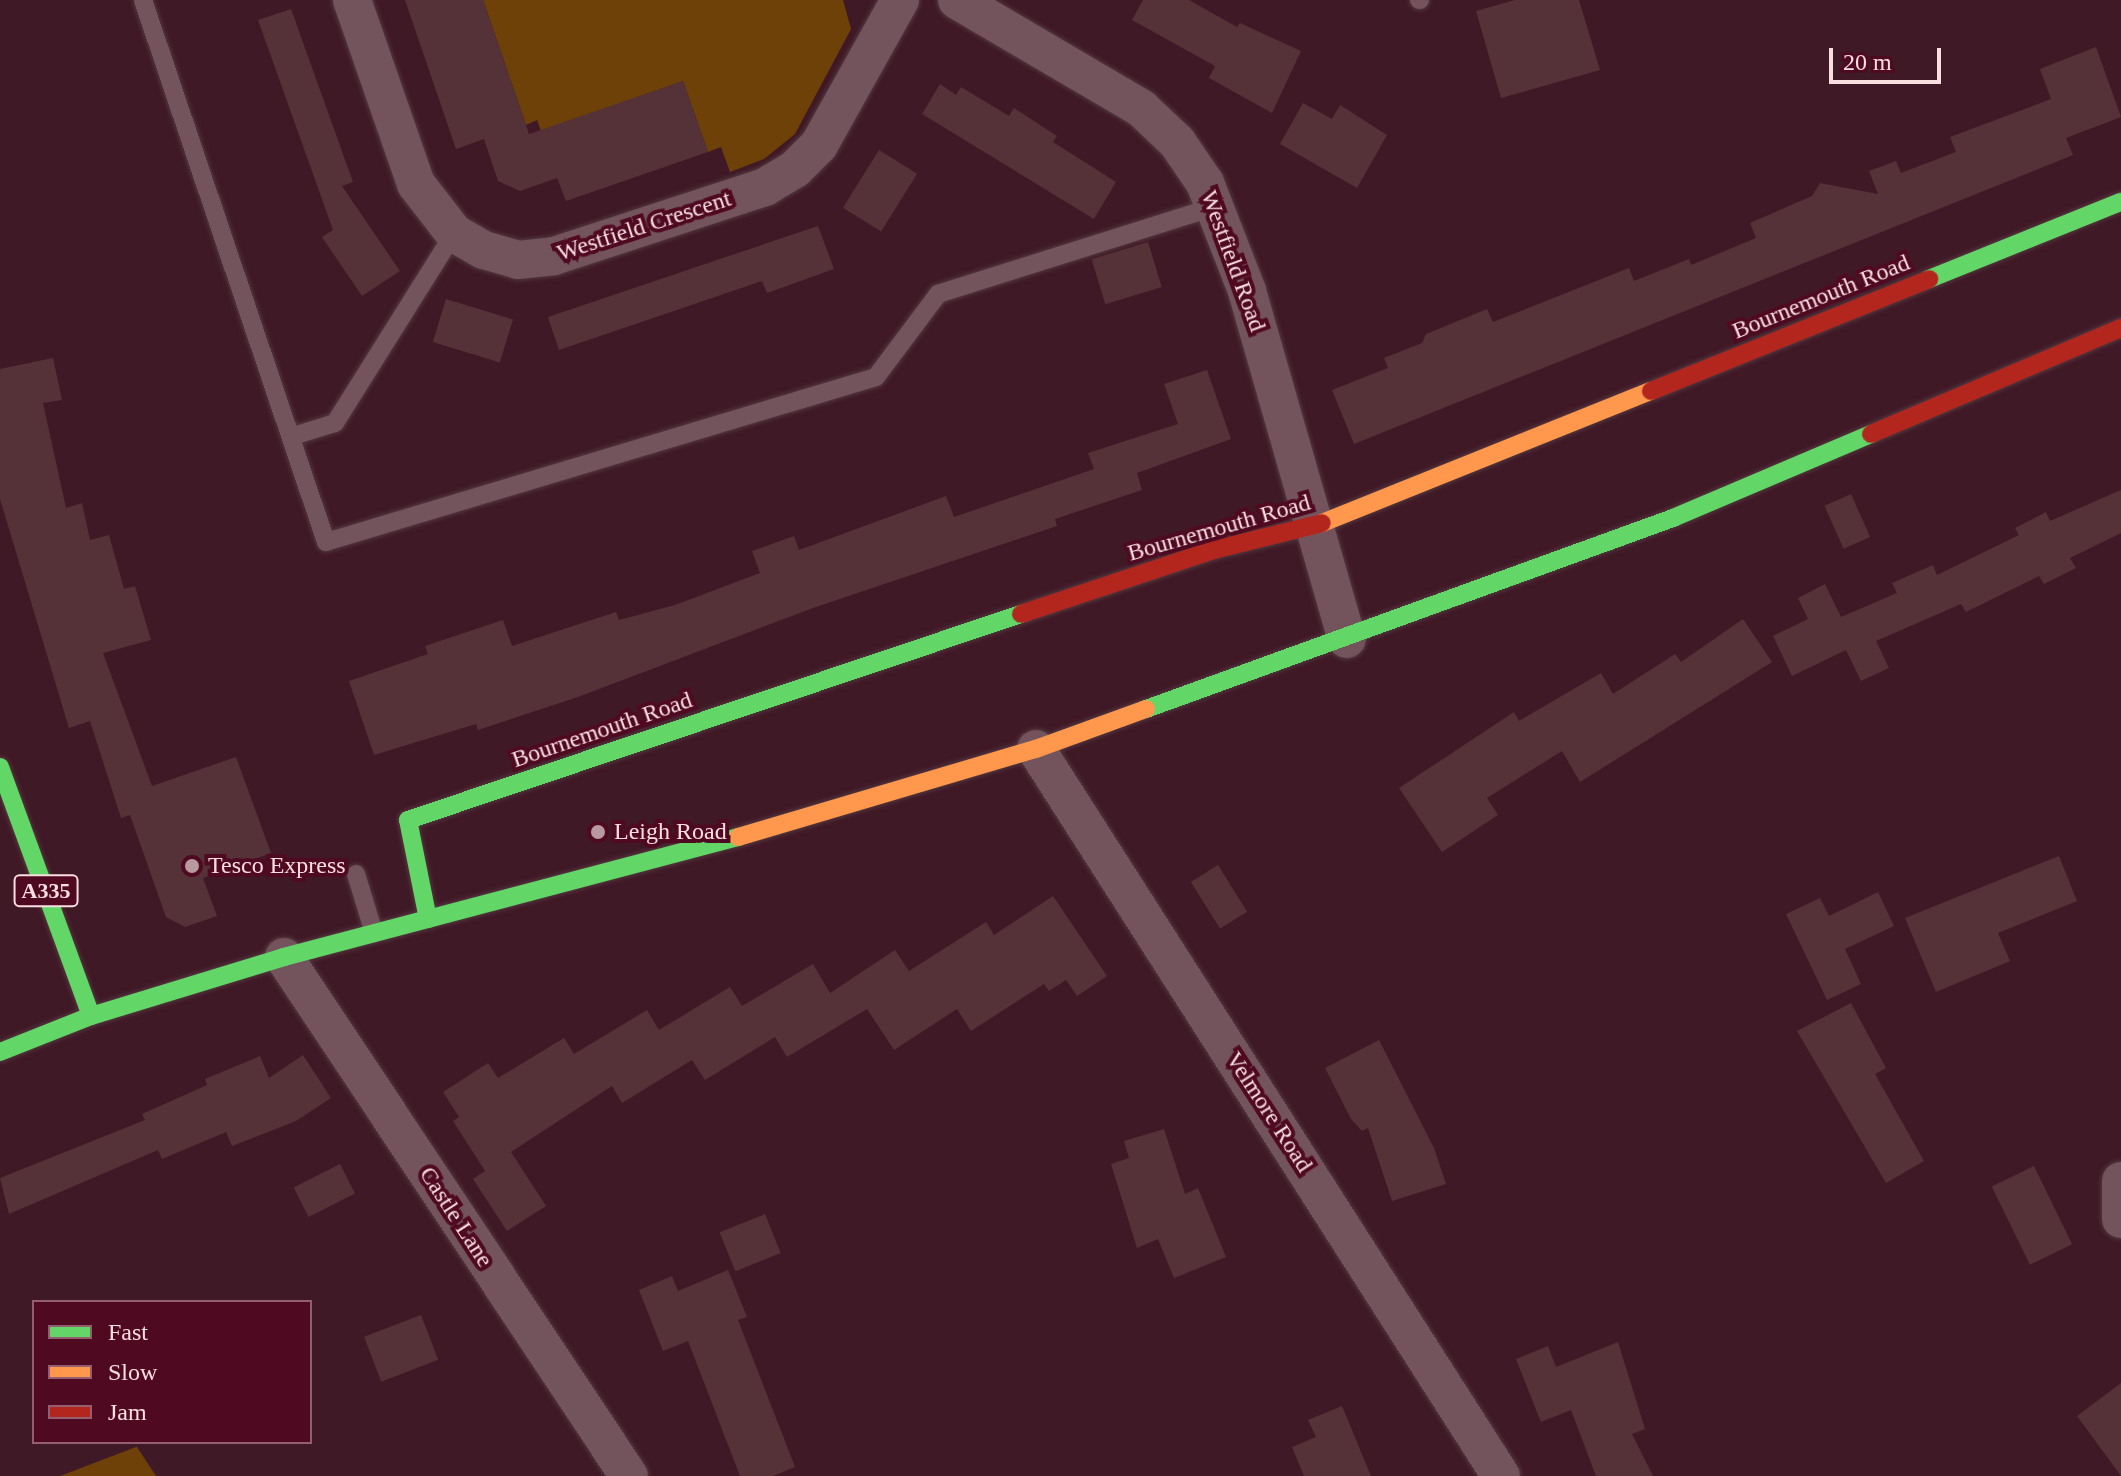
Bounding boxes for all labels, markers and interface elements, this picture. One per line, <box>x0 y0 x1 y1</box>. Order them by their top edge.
scale bar <box>1833 32 1945 82</box>
text: 20 m <box>1843 49 1892 75</box>
street label: Westfield Crescent <box>553 184 735 268</box>
street label: Westfield Road <box>1194 187 1272 335</box>
street label: Bournemouth Road <box>1728 248 1914 346</box>
street label: Bournemouth Road <box>1124 488 1314 568</box>
street label: Bournemouth Road <box>508 686 696 774</box>
place label: Leigh Road <box>614 818 727 846</box>
marker: Leigh Road <box>589 823 607 841</box>
place label: Tesco Express <box>208 852 346 880</box>
marker: Tesco Express <box>183 857 201 875</box>
road number: A335 <box>12 873 80 909</box>
street label: Velmore Road <box>1219 1046 1319 1178</box>
street label: Castle Lane <box>413 1161 499 1273</box>
legend <box>32 1300 312 1444</box>
text: Fast <box>108 1319 148 1345</box>
text: Slow <box>108 1359 157 1385</box>
text: Jam <box>108 1399 147 1425</box>

